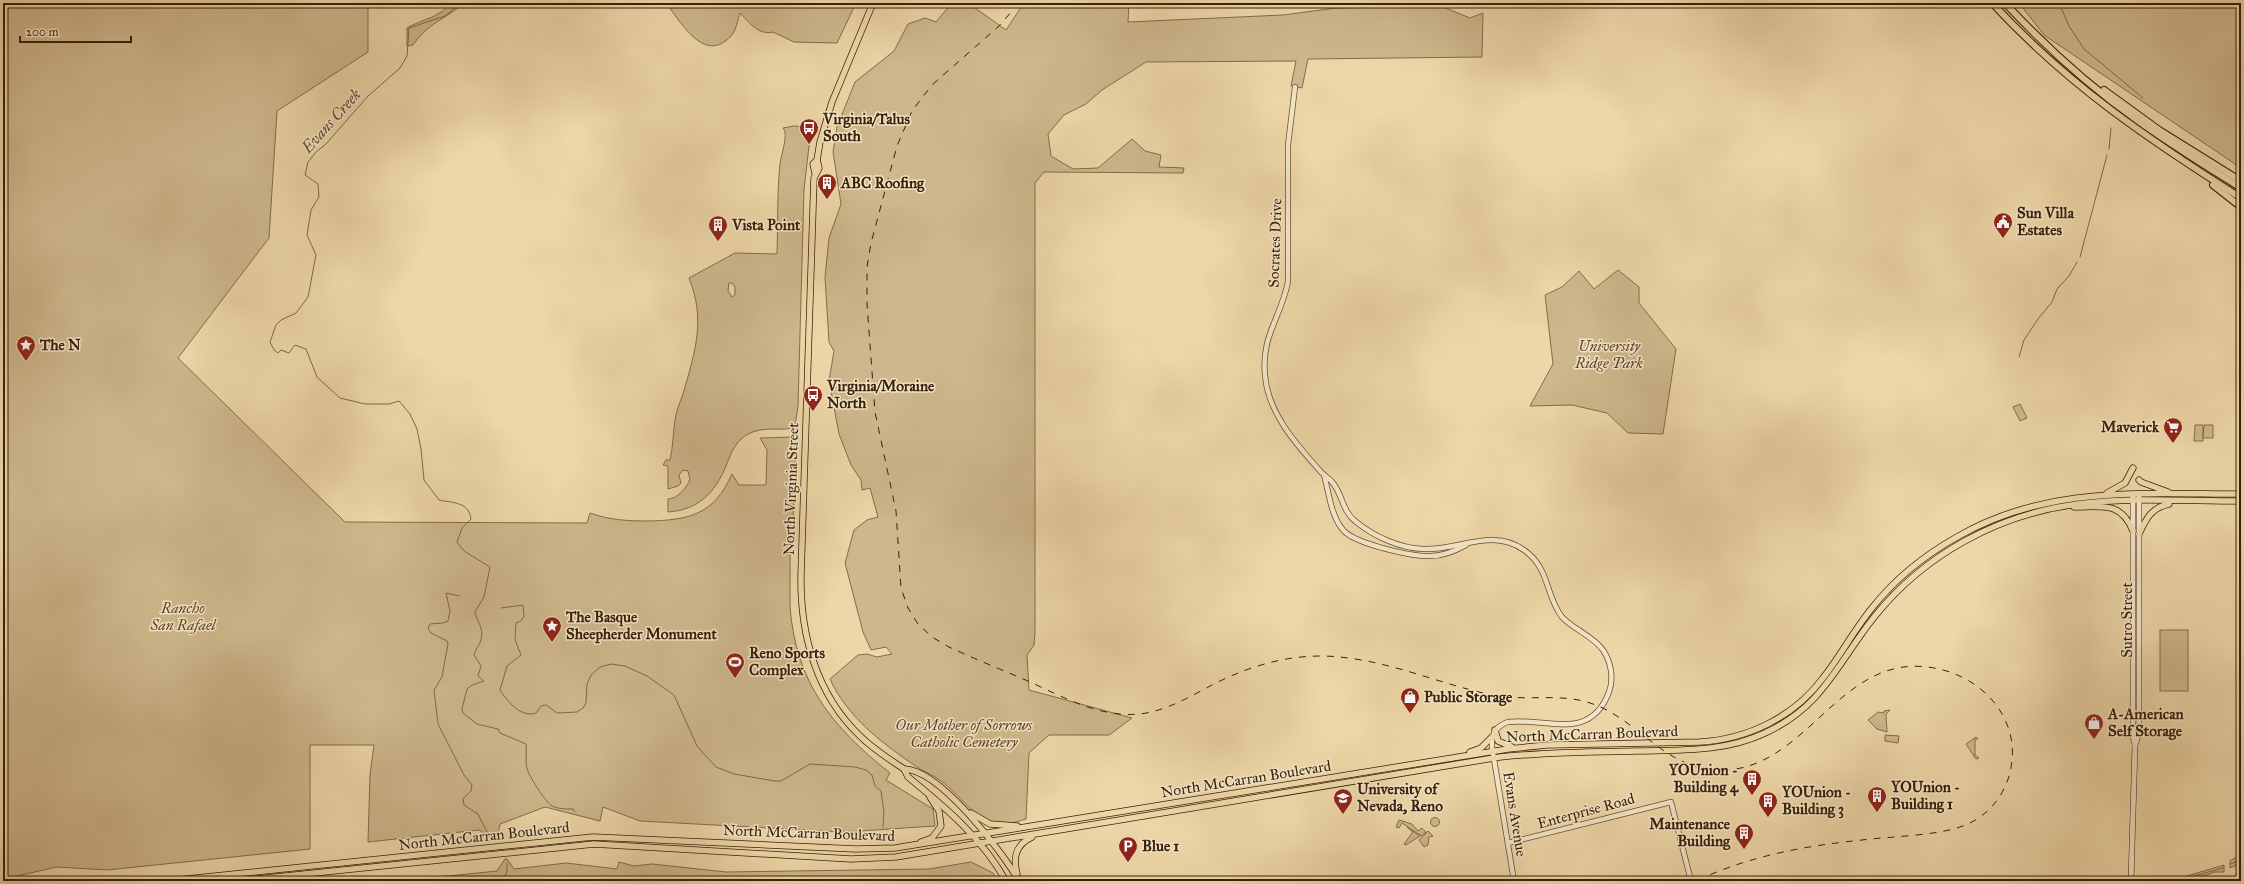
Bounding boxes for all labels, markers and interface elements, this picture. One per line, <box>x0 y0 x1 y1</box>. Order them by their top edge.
scale bar <box>20 18 131 44</box>
text: 200 m <box>26 25 59 39</box>
water label: Evans Creek <box>297 85 365 158</box>
place label: Virginia/Talus South <box>822 110 911 145</box>
bus stop icon: Virginia/Talus South <box>798 117 820 145</box>
building icon: ABC Roofing <box>816 172 838 200</box>
place label: ABC Roofing <box>840 174 925 193</box>
street label: Socrates Drive <box>1264 198 1286 288</box>
place label: Sun Villa Estates <box>2017 204 2075 239</box>
public building icon: Sun Villa Estates <box>1992 211 2014 239</box>
building icon: Vista Point <box>707 214 729 242</box>
place label: Vista Point <box>731 216 801 234</box>
place icon: The N <box>15 334 37 362</box>
place label: The N <box>39 336 81 354</box>
park label: University Ridge Park <box>1574 337 1643 372</box>
place label: Virginia/Moraine North <box>826 377 935 412</box>
bus stop icon: Virginia/Moraine North <box>802 384 824 412</box>
supermarket icon: Maverick <box>2162 416 2184 444</box>
place label: Maverick <box>2101 418 2160 436</box>
street label: North Virginia Street <box>780 422 802 556</box>
street label: Sutro Street <box>2118 581 2136 658</box>
park label: Rancho San Rafael <box>149 599 218 634</box>
place label: The Basque Sheepherder Monument <box>565 608 717 644</box>
place icon: The Basque Sheepherder Monument <box>541 615 563 643</box>
place label: Reno Sports Complex <box>749 644 825 680</box>
sports icon: Reno Sports Complex <box>724 651 746 679</box>
shop icon: Public Storage <box>1399 686 1421 714</box>
place label: Public Storage <box>1424 688 1513 707</box>
place label: A-American Self Storage <box>2107 705 2185 741</box>
shop icon: A-American Self Storage <box>2083 712 2105 740</box>
park label: Our Mother of Sorrows Catholic Cemetery <box>896 716 1033 751</box>
street label: North McCarran Boulevard <box>1506 722 1679 746</box>
street label: North McCarran Boulevard <box>1160 757 1333 801</box>
place label: YOUnion - Building 4 <box>1668 761 1739 797</box>
building icon: YOUnion - Building 4 <box>1741 768 1763 796</box>
street label: Evans Avenue <box>1499 770 1531 858</box>
place label: YOUnion - Building 1 <box>1890 778 1960 814</box>
place label: University of Nevada, Reno <box>1357 780 1443 815</box>
place label: YOUnion - Building 3 <box>1781 783 1851 819</box>
building icon: YOUnion - Building 1 <box>1866 785 1888 813</box>
school or university icon: University of Nevada, Reno <box>1332 787 1354 815</box>
street label: Enterprise Road <box>1535 789 1637 833</box>
building icon: YOUnion - Building 3 <box>1757 790 1779 818</box>
place label: Maintenance Building <box>1649 815 1731 851</box>
street label: North McCarran Boulevard <box>397 818 571 854</box>
street label: North McCarran Boulevard <box>723 821 896 845</box>
building icon: Maintenance Building <box>1733 822 1755 850</box>
parking icon: Blue 1 <box>1117 835 1139 863</box>
place label: Blue 1 <box>1142 837 1179 855</box>

